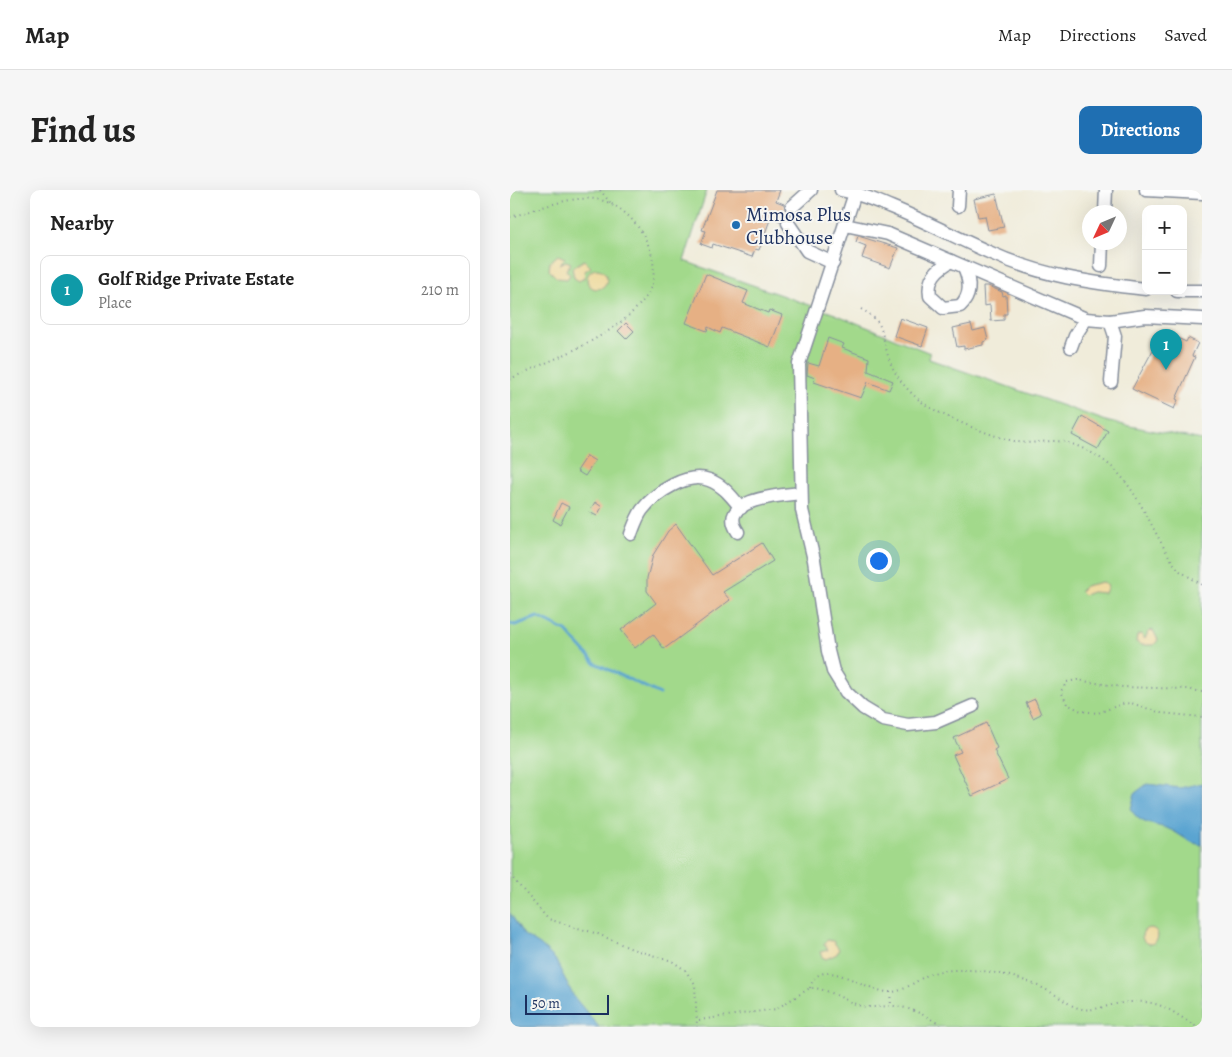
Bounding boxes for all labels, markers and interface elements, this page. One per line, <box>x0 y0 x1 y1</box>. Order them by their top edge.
text: Map <box>25 19 69 51</box>
text: Map <box>998 23 1031 47</box>
text: Directions <box>1059 23 1136 47</box>
text: Saved <box>1164 23 1207 47</box>
text: Find us <box>30 106 136 154</box>
button: Directions <box>1079 106 1202 154</box>
place label: Mimosa Plus Clubhouse <box>746 201 851 251</box>
north arrow <box>1082 205 1127 250</box>
map controls <box>1142 205 1187 295</box>
button: + <box>1142 205 1187 250</box>
text: Nearby <box>50 209 113 237</box>
marker: Mimosa Plus Clubhouse <box>730 219 742 231</box>
button: − <box>1142 250 1187 295</box>
text: Golf Ridge Private Estate <box>98 266 294 292</box>
text: 1 <box>64 279 70 301</box>
text: 210 m <box>421 279 459 301</box>
text: Place <box>98 292 132 314</box>
pin: 1 <box>1150 329 1182 370</box>
your location <box>866 548 892 574</box>
scale bar <box>525 992 609 1015</box>
text: 50 m <box>532 994 560 1013</box>

